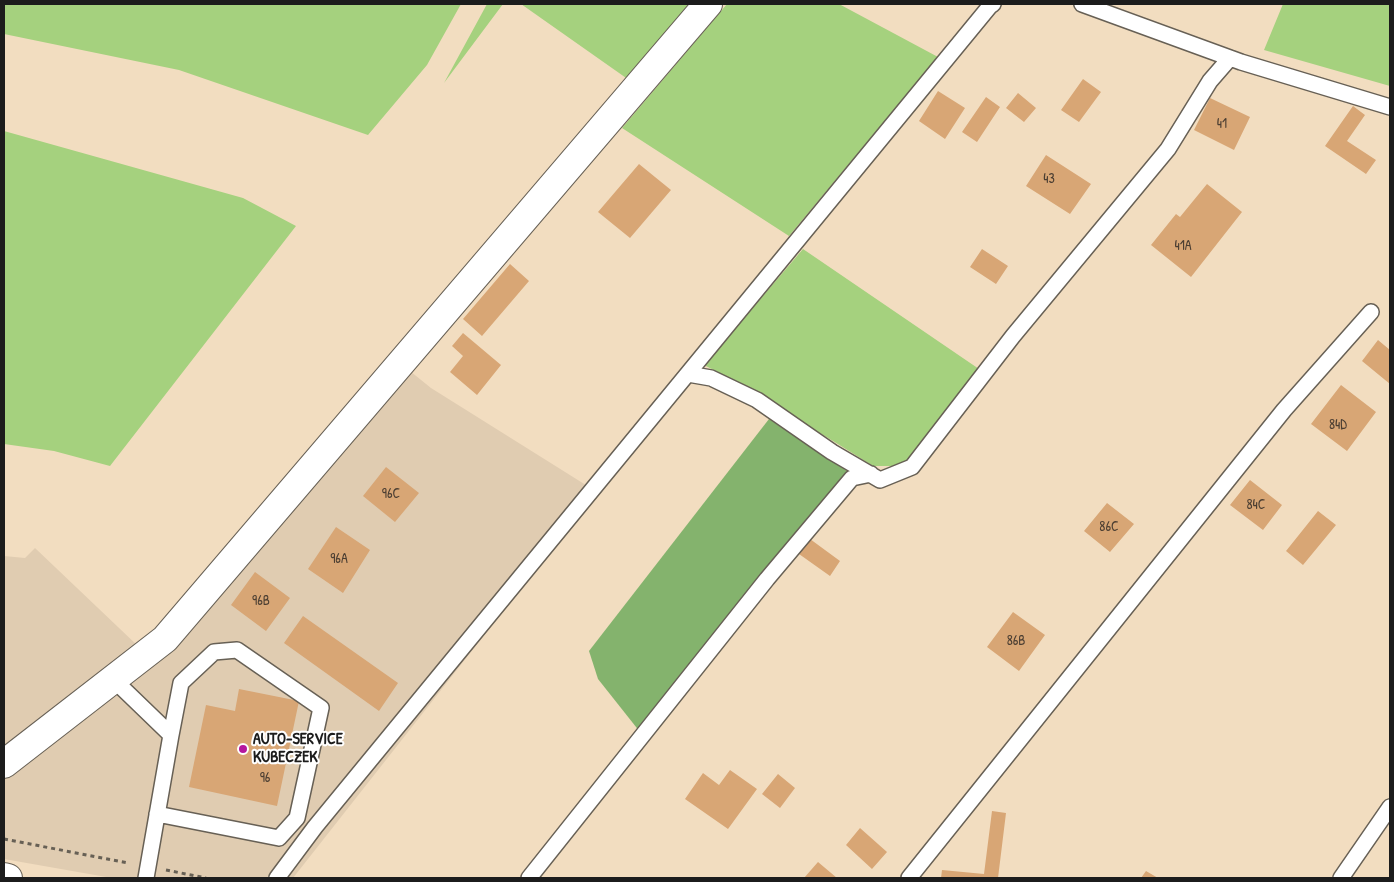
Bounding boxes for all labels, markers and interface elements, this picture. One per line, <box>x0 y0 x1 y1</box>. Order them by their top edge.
house number: 41 <box>1217 116 1227 132</box>
house number: 43 <box>1043 171 1055 187</box>
house number: 41A <box>1174 238 1192 254</box>
house number: 84D <box>1329 417 1347 433</box>
house number: 96C <box>382 486 400 502</box>
house number: 84C <box>1247 497 1265 513</box>
house number: 86C <box>1099 519 1119 535</box>
house number: 96A <box>330 551 348 567</box>
house number: 96B <box>252 593 270 609</box>
house number: 86B <box>1007 633 1025 649</box>
place label: AUTO-SERVICE KUBECZEK <box>253 730 343 768</box>
marker: AUTO-SERVICE KUBECZEK <box>237 743 249 755</box>
house number: 96 <box>260 770 270 786</box>

